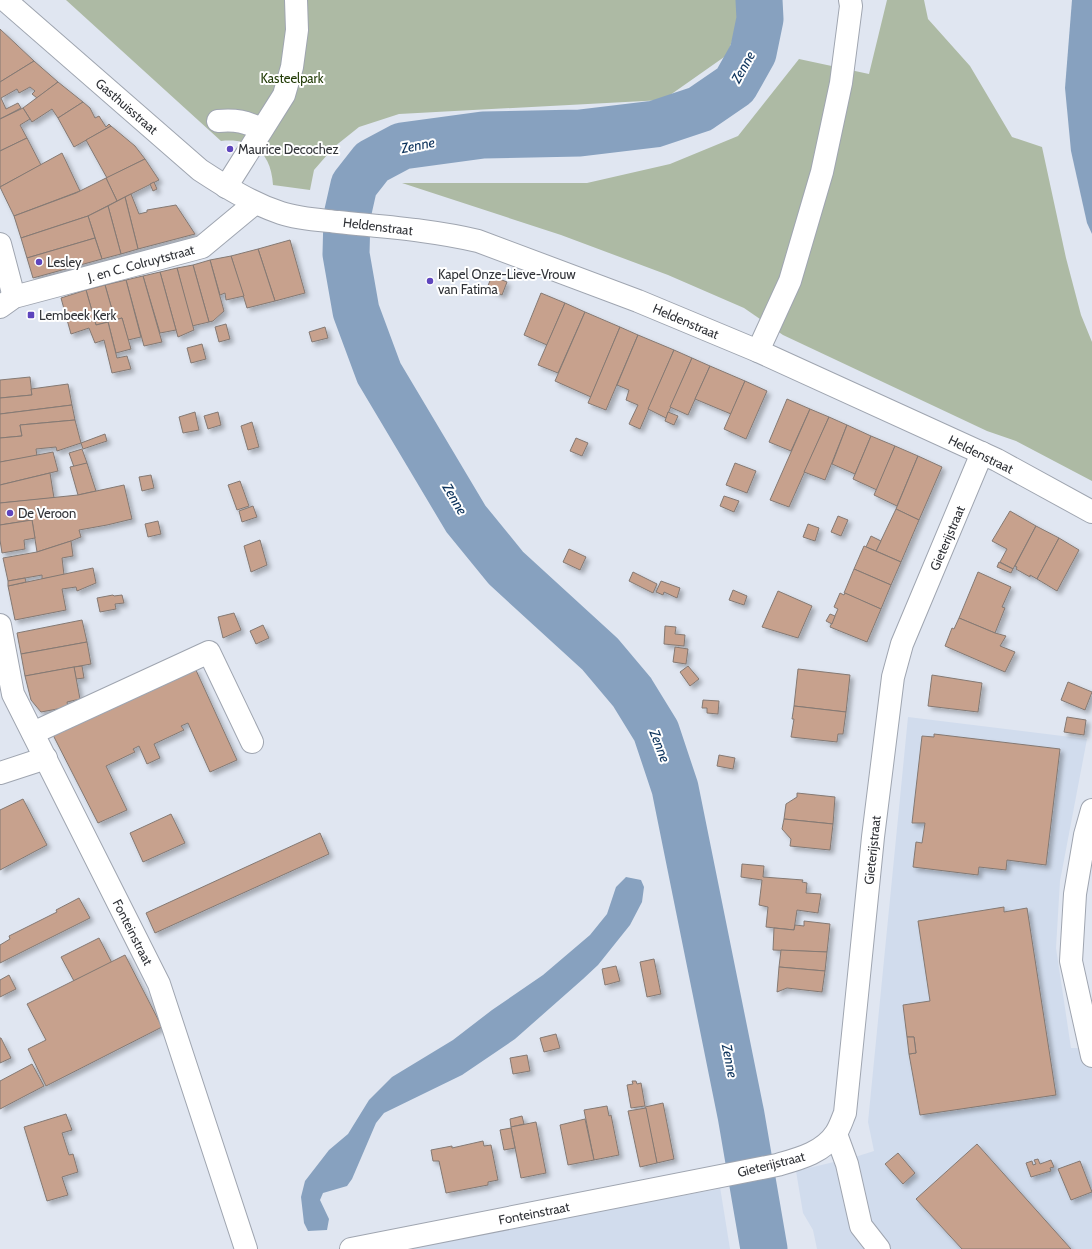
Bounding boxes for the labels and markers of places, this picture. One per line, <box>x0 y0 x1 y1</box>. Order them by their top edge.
place label: Maurice Decochez <box>238 141 339 157</box>
marker: Maurice Decochez <box>225 144 235 154</box>
place label: Lesley <box>47 254 82 270</box>
marker: Lesley <box>34 257 44 267</box>
place label: Kapel Onze-Lieve-Vrouw van Fatima <box>438 266 576 297</box>
marker: Kapel Onze-Lieve-Vrouw van Fatima <box>425 276 435 286</box>
place label: Lembeek Kerk <box>39 307 116 323</box>
marker: Lembeek Kerk <box>26 310 36 320</box>
place label: De Veroon <box>18 505 76 521</box>
marker: De Veroon <box>5 508 15 518</box>

